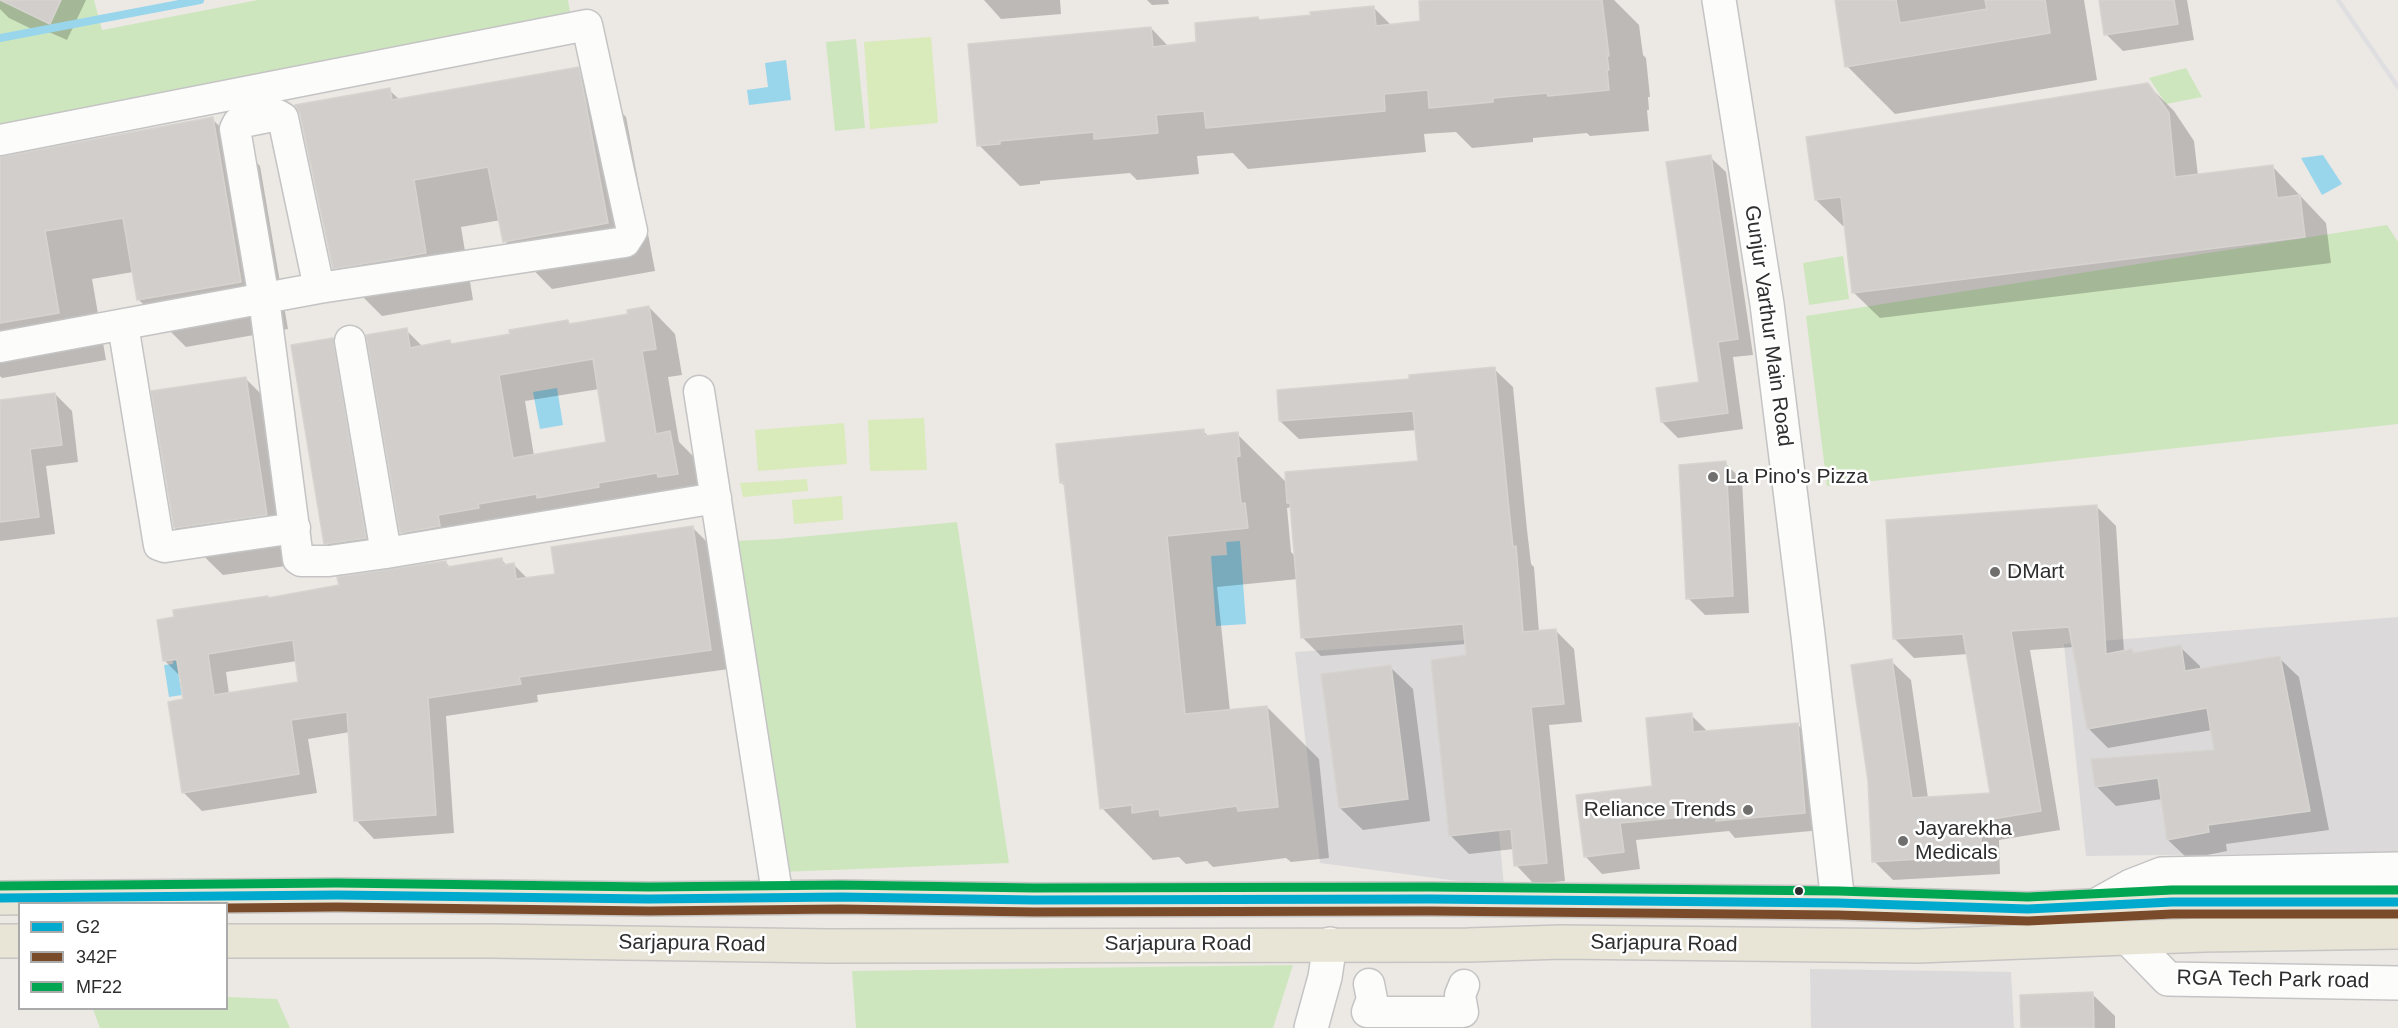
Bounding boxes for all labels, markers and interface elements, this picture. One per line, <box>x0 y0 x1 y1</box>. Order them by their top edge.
street label: Gunjur Varthur Main Road <box>1739 204 1797 448</box>
place label: La Pino's Pizza <box>1725 464 1868 490</box>
marker: La Pino's Pizza <box>1706 470 1720 484</box>
place label: DMart <box>2007 559 2064 585</box>
marker: DMart <box>1988 565 2002 579</box>
place label: Reliance Trends <box>1584 797 1736 823</box>
marker: Reliance Trends <box>1741 803 1755 817</box>
place label: Jayarekha Medicals <box>1915 816 2012 866</box>
marker: Jayarekha Medicals <box>1896 834 1910 848</box>
unlabelled marker <box>1793 885 1805 897</box>
legend <box>18 902 228 1010</box>
text: G2 <box>76 917 100 937</box>
street label: Sarjapura Road <box>618 930 766 958</box>
street label: Sarjapura Road <box>1590 930 1738 958</box>
street label: Sarjapura Road <box>1104 931 1252 957</box>
text: 342F <box>76 947 117 967</box>
street label: RGA Tech Park road <box>2177 966 2369 994</box>
text: MF22 <box>76 977 122 997</box>

